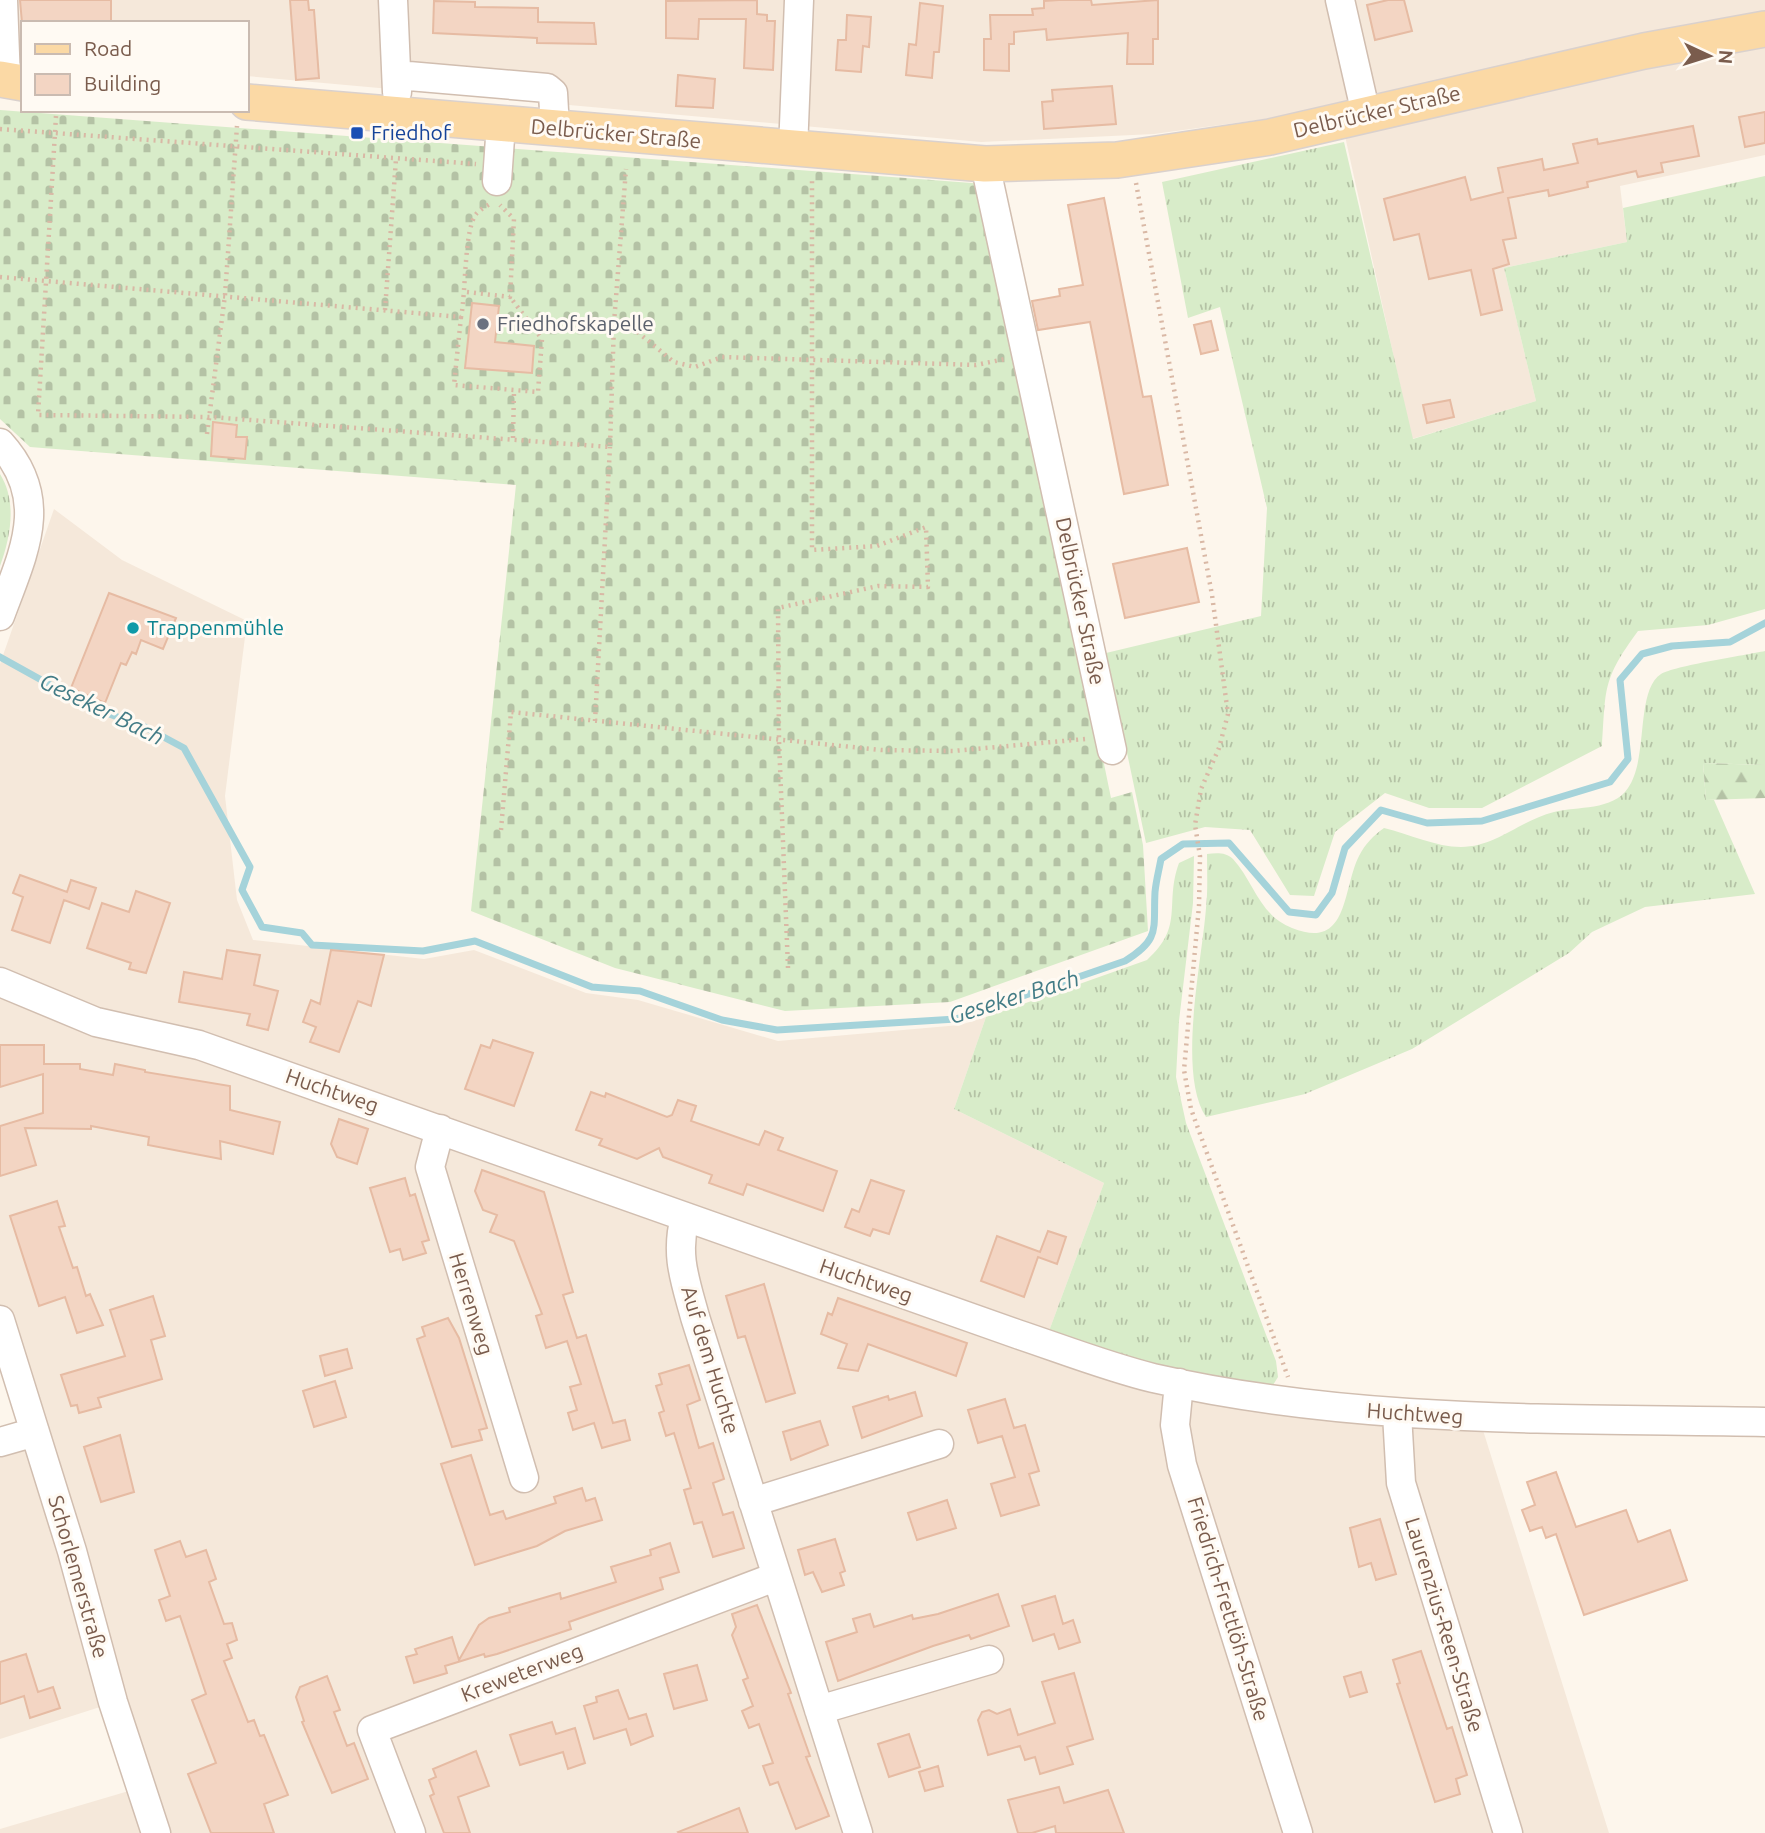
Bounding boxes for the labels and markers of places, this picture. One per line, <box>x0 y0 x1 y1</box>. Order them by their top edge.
place label: Friedhof <box>371 120 452 144</box>
marker: Friedhof <box>349 125 365 141</box>
place label: Friedhofskapelle <box>497 311 654 335</box>
marker: Friedhofskapelle <box>475 316 491 332</box>
place label: Trappenmühle <box>147 615 284 639</box>
marker: Trappenmühle <box>125 620 141 636</box>

